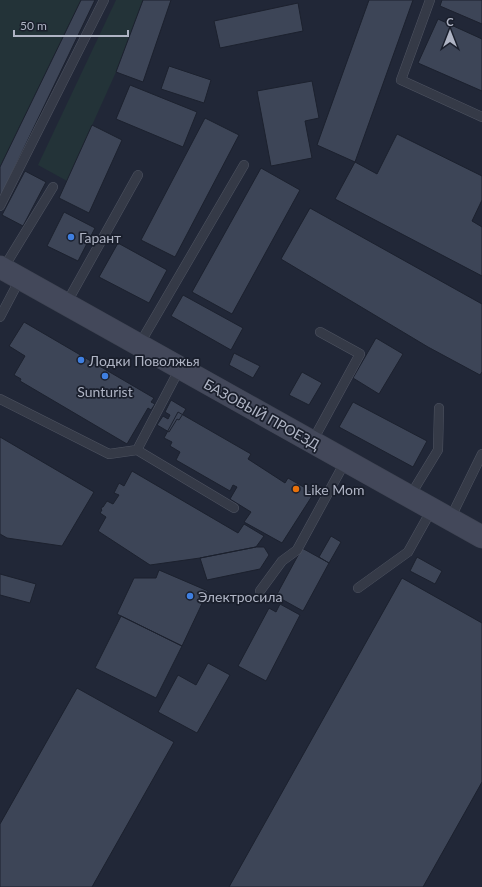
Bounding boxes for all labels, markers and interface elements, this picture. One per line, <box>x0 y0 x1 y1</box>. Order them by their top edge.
scale bar <box>14 12 128 38</box>
north arrow <box>430 12 470 52</box>
text: С <box>446 15 454 28</box>
text: 50 m <box>20 18 47 33</box>
place label: Гарант <box>79 229 121 246</box>
marker: Гарант <box>66 232 76 242</box>
place label: Лодки Поволжья <box>88 352 200 369</box>
marker: Лодки Поволжья <box>76 355 86 365</box>
marker: Sunturist <box>100 371 110 381</box>
street label: БАЗОВЫЙ ПРОЕЗД <box>201 375 323 453</box>
place label: Sunturist <box>77 383 133 400</box>
place label: Like Mom <box>304 481 364 498</box>
marker: Like Mom <box>291 484 301 494</box>
place label: Электросила <box>198 588 282 605</box>
marker: Электросила <box>185 591 195 601</box>

